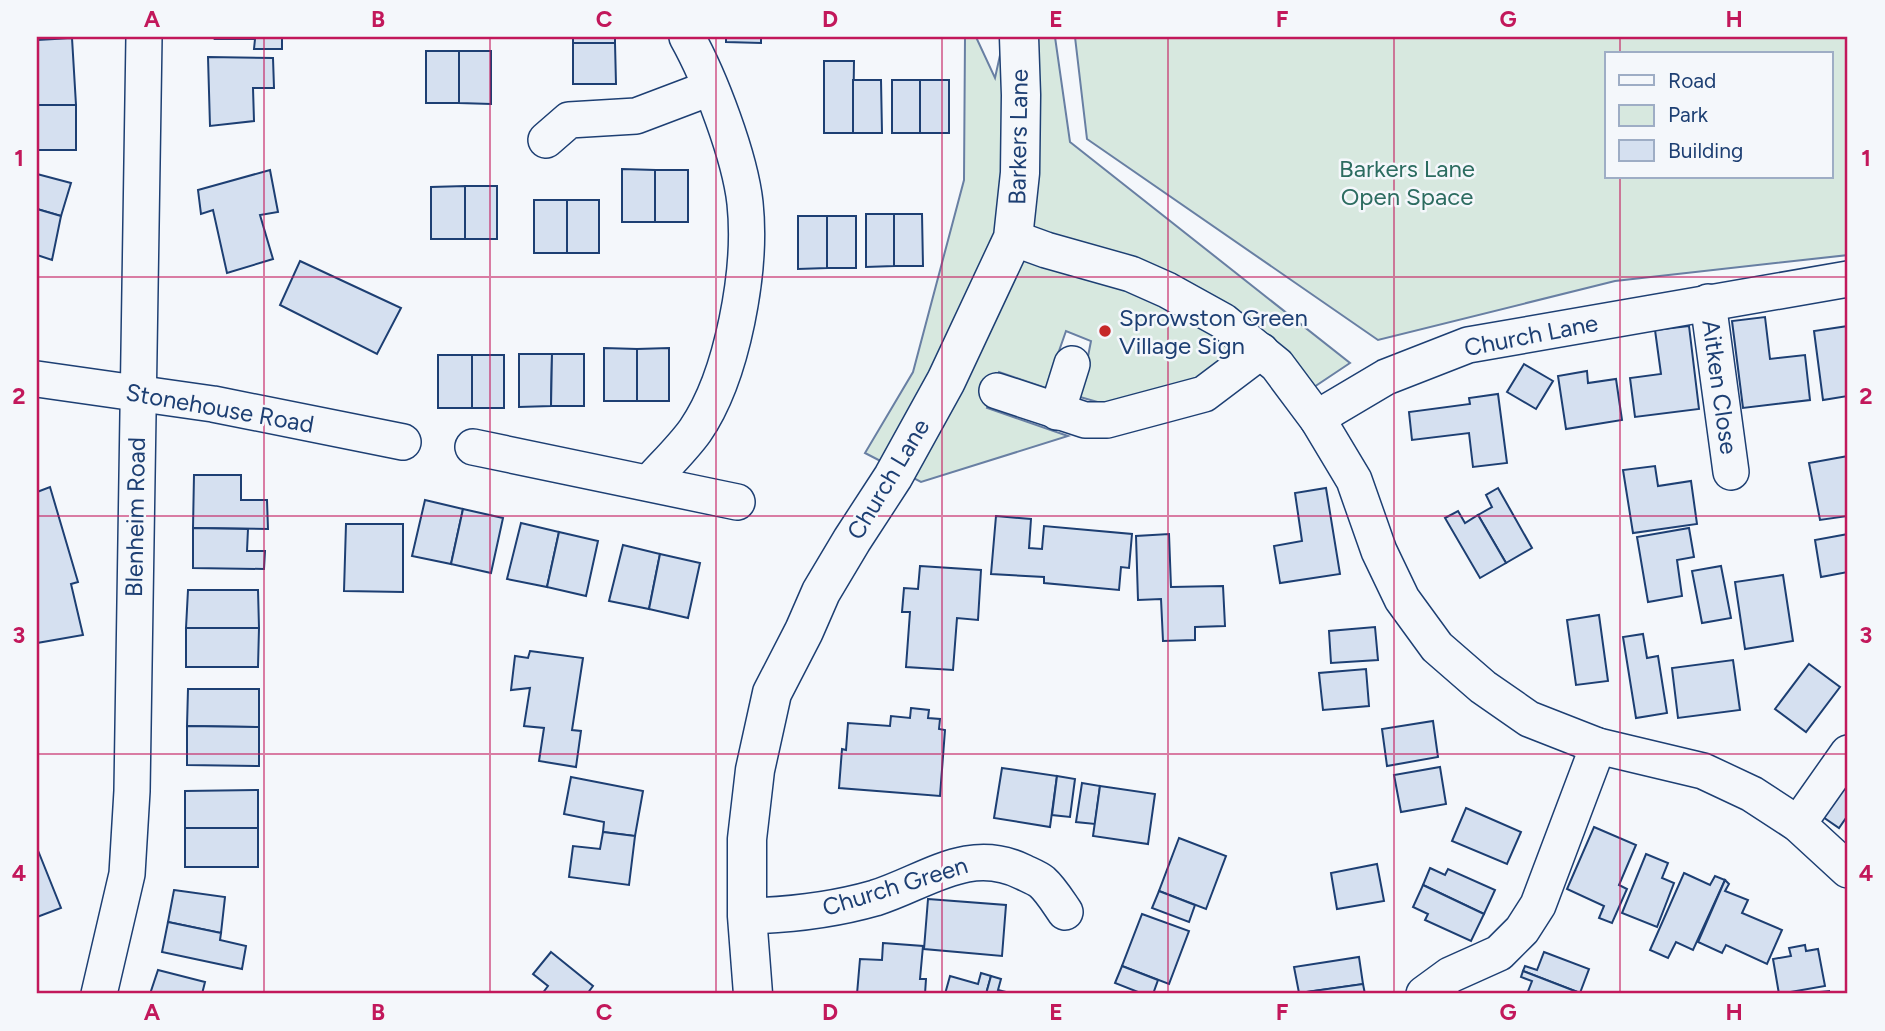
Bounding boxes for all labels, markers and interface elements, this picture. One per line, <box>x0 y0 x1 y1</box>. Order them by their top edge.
text: A <box>144 5 161 33</box>
text: B <box>371 5 385 33</box>
text: C <box>596 5 613 33</box>
text: D <box>822 5 838 33</box>
text: E <box>1049 5 1063 33</box>
text: F <box>1276 5 1289 33</box>
text: G <box>1499 5 1517 33</box>
text: H <box>1725 5 1743 33</box>
legend <box>1605 52 1832 178</box>
text: Road <box>1668 68 1716 93</box>
street label: Barkers Lane <box>1002 69 1034 205</box>
text: Park <box>1668 102 1709 127</box>
text: Building <box>1668 138 1743 163</box>
text: 1 <box>14 144 24 172</box>
text: 1 <box>1861 144 1871 172</box>
park label: Barkers Lane Open Space <box>1339 154 1475 211</box>
place label: Sprowston Green Village Sign <box>1119 303 1308 360</box>
street label: Church Lane <box>1462 308 1600 362</box>
street label: Aitken Close <box>1696 318 1744 456</box>
marker: Sprowston Green Village Sign <box>1097 323 1113 339</box>
street label: Stonehouse Road <box>124 377 316 439</box>
text: 2 <box>12 382 26 410</box>
text: 2 <box>1859 382 1873 410</box>
street label: Church Lane <box>841 413 935 545</box>
street label: Blenheim Road <box>119 437 151 597</box>
text: 3 <box>13 621 25 649</box>
text: 3 <box>1860 621 1872 649</box>
street label: Church Green <box>819 850 971 922</box>
text: 4 <box>12 859 26 887</box>
text: 4 <box>1859 859 1873 887</box>
text: A <box>144 998 161 1026</box>
text: B <box>371 998 385 1026</box>
text: C <box>596 998 613 1026</box>
text: D <box>822 998 838 1026</box>
text: E <box>1049 998 1063 1026</box>
text: F <box>1276 998 1289 1026</box>
text: G <box>1499 998 1517 1026</box>
text: H <box>1725 998 1743 1026</box>

